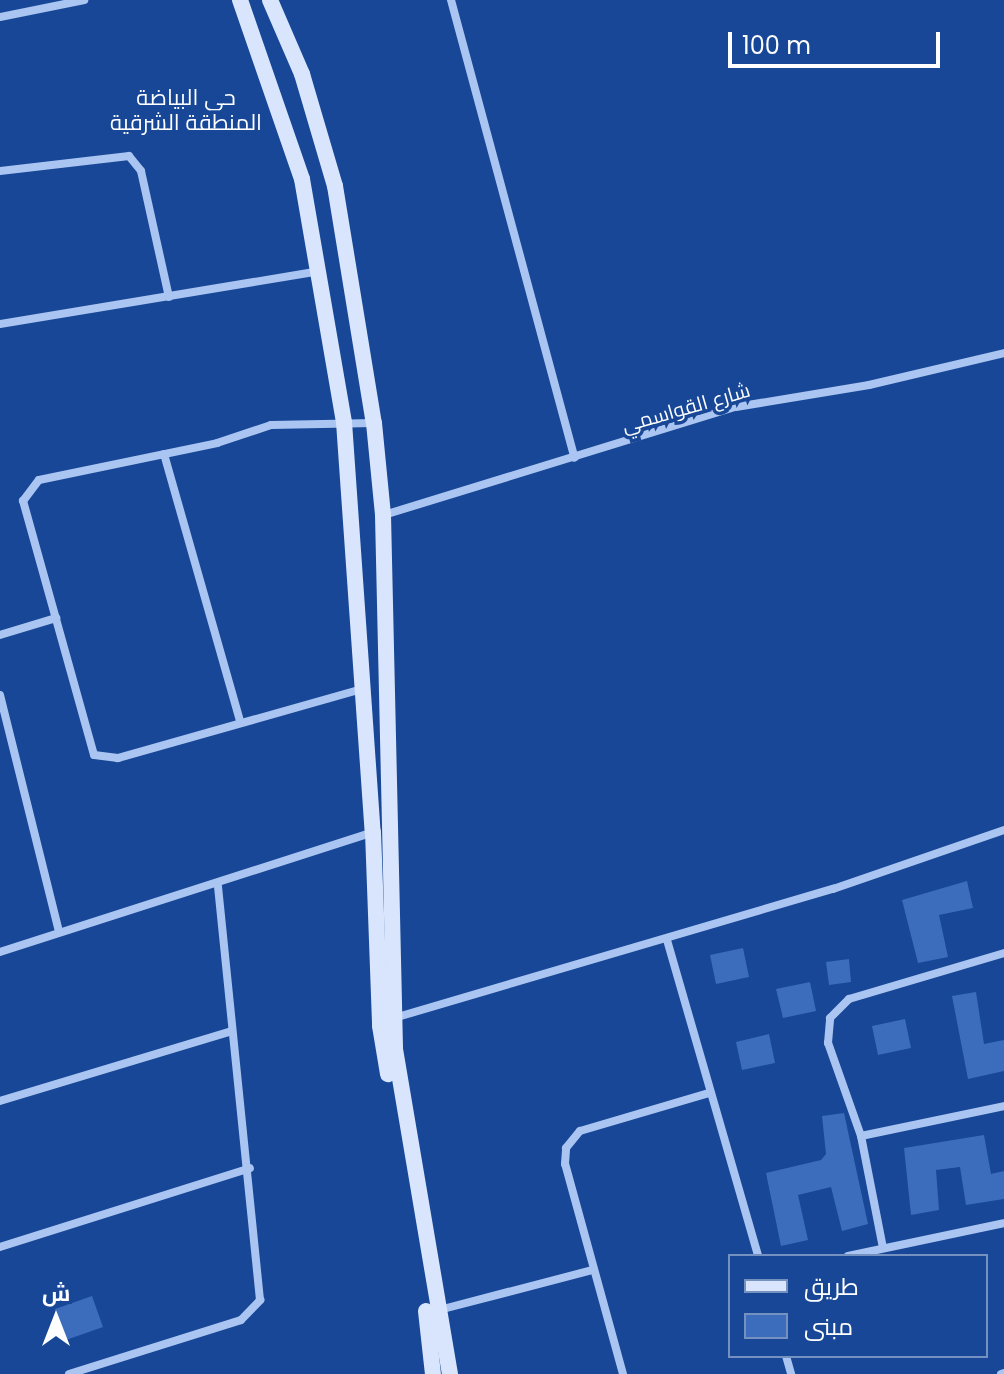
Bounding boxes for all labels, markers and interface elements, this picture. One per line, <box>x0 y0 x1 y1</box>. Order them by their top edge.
scale bar <box>732 16 944 66</box>
text: 100 m <box>742 29 811 62</box>
district label: حي البياضة المنطقة الشرقية <box>110 84 262 136</box>
street label: شارع القواسمي <box>619 378 753 438</box>
legend <box>728 1254 988 1358</box>
text: طريق <box>804 1270 859 1303</box>
north arrow <box>16 1278 96 1358</box>
text: ش <box>42 1278 70 1309</box>
text: مبنى <box>804 1310 853 1343</box>

